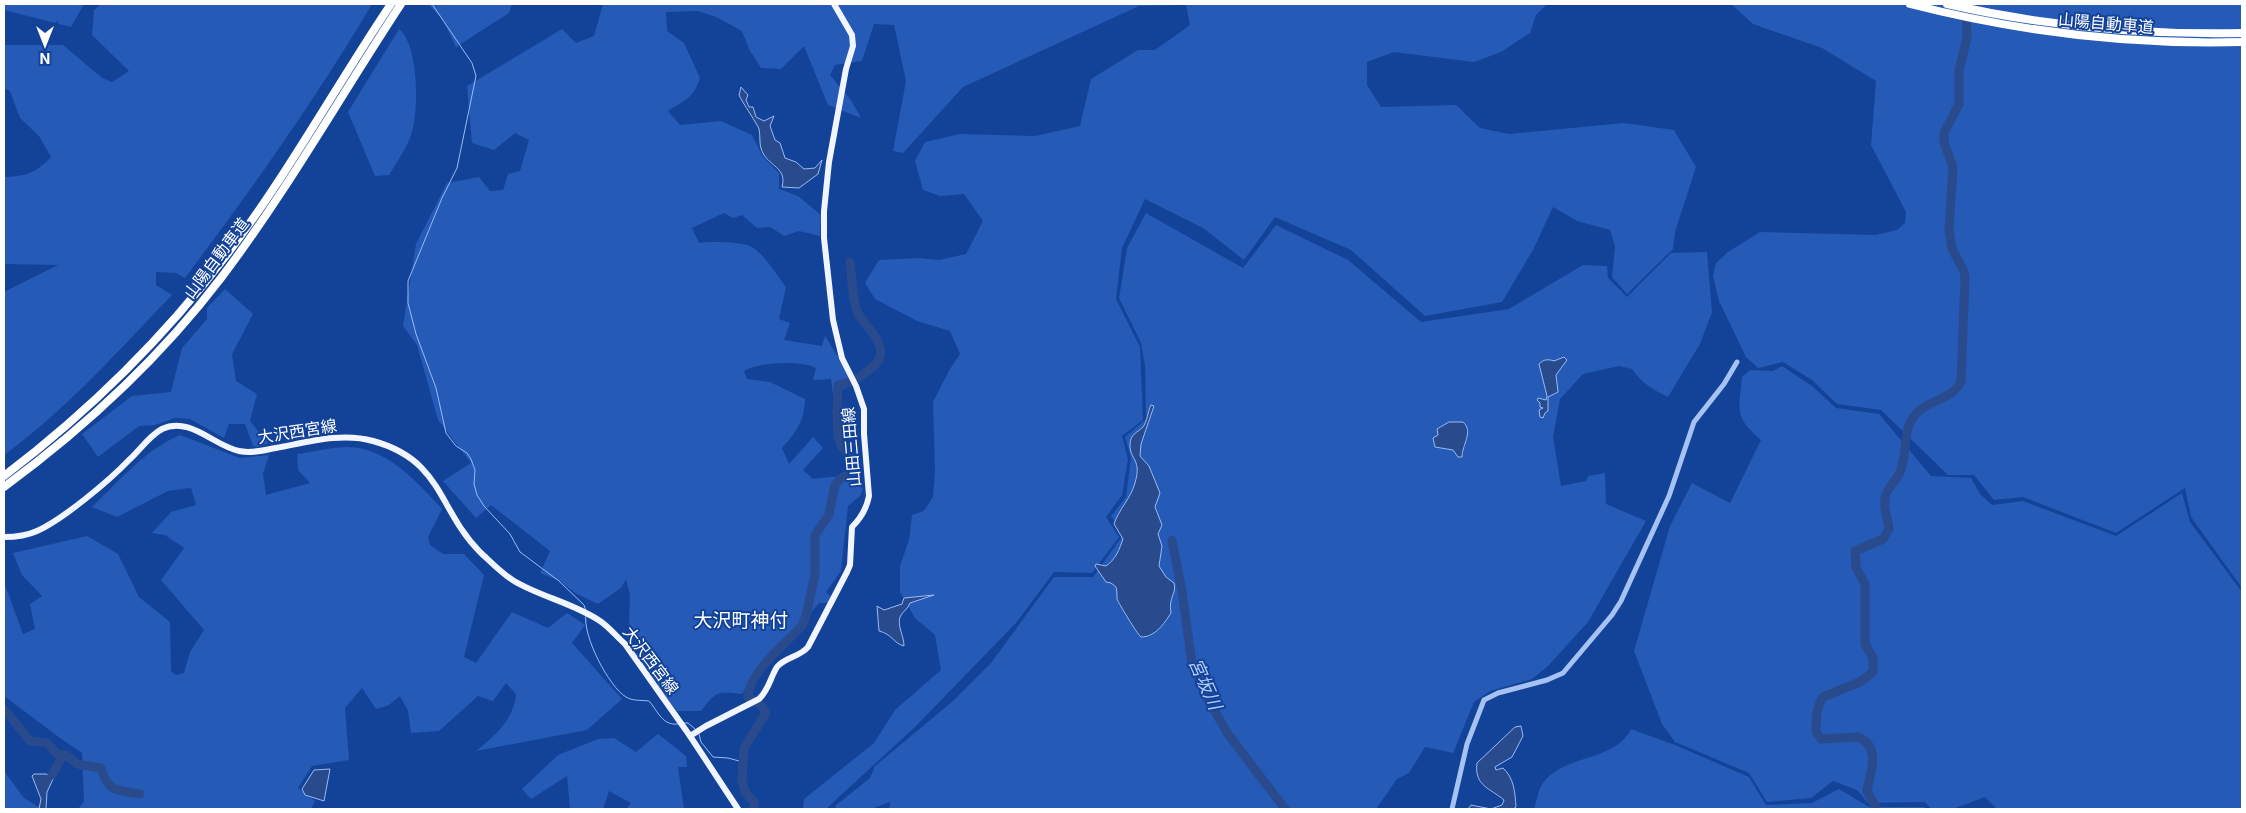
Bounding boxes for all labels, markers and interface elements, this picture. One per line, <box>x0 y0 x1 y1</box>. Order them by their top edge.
street label: 山陽自動車道 <box>2057 9 2155 37</box>
north arrow <box>20 20 70 70</box>
text: N <box>40 50 50 67</box>
street label: 山陽自動車道 <box>179 214 253 302</box>
street label: 山田三田線 <box>838 406 864 488</box>
street label: 大沢西宮線 <box>256 415 338 447</box>
district label: 大沢町神付 <box>693 609 789 632</box>
street label: 大沢西宮線 <box>619 622 683 698</box>
water label: 宮坂川 <box>1185 655 1227 715</box>

